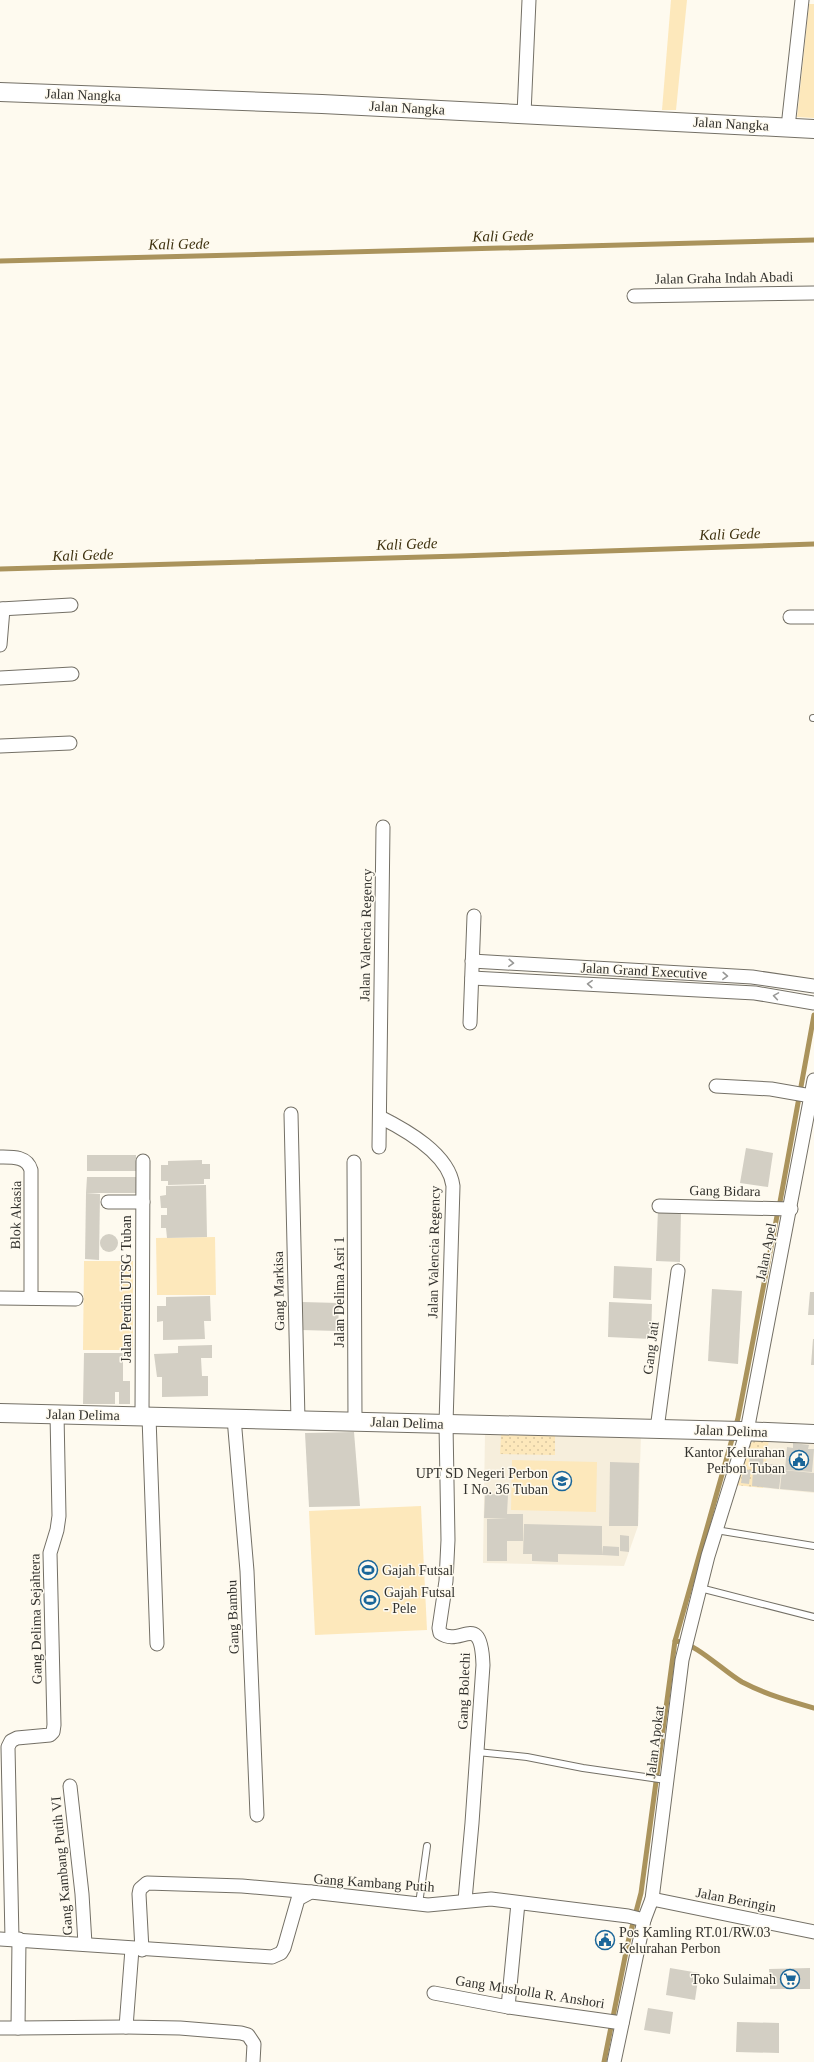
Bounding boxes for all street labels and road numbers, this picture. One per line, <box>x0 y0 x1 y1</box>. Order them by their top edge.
street label: Jalan Nangka <box>45 86 122 104</box>
street label: Jalan Nangka <box>369 99 446 118</box>
street label: Jalan Nangka <box>693 115 770 134</box>
street label: Jalan Graha Indah Abadi <box>654 269 794 287</box>
street label: Jalan Valencia Regency <box>357 869 375 1001</box>
street label: Jalan Grand Executive <box>580 960 708 982</box>
street label: Blok Akasia <box>8 1180 24 1250</box>
street label: Gang Bidara <box>689 1183 761 1199</box>
street label: Jalan Valencia Regency <box>425 1186 443 1318</box>
street label: Jalan Perdin UTSG Tuban <box>119 1215 134 1363</box>
street label: Jalan Apel <box>753 1222 779 1282</box>
street label: Jalan Delima Asri 1 <box>332 1237 347 1347</box>
street label: Gang Markisa <box>271 1250 287 1331</box>
street label: Gang Jati <box>640 1321 662 1375</box>
street label: Jalan Delima <box>46 1407 121 1423</box>
street label: Jalan Delima <box>370 1414 445 1432</box>
street label: Jalan Delima <box>694 1422 769 1440</box>
street label: Gang Delima Sejahtera <box>27 1553 45 1684</box>
street label: Gang Bambu <box>224 1580 242 1654</box>
street label: Gang Bolechi <box>455 1652 473 1730</box>
street label: Jalan Apokat <box>643 1705 667 1779</box>
street label: Gang Kambang Putih VI <box>48 1796 76 1936</box>
street label: Gang Kambang Putih <box>313 1871 435 1895</box>
street label: Jalan Beringin <box>695 1885 777 1915</box>
street label: Gang Musholla R. Anshori <box>454 1973 606 2011</box>

